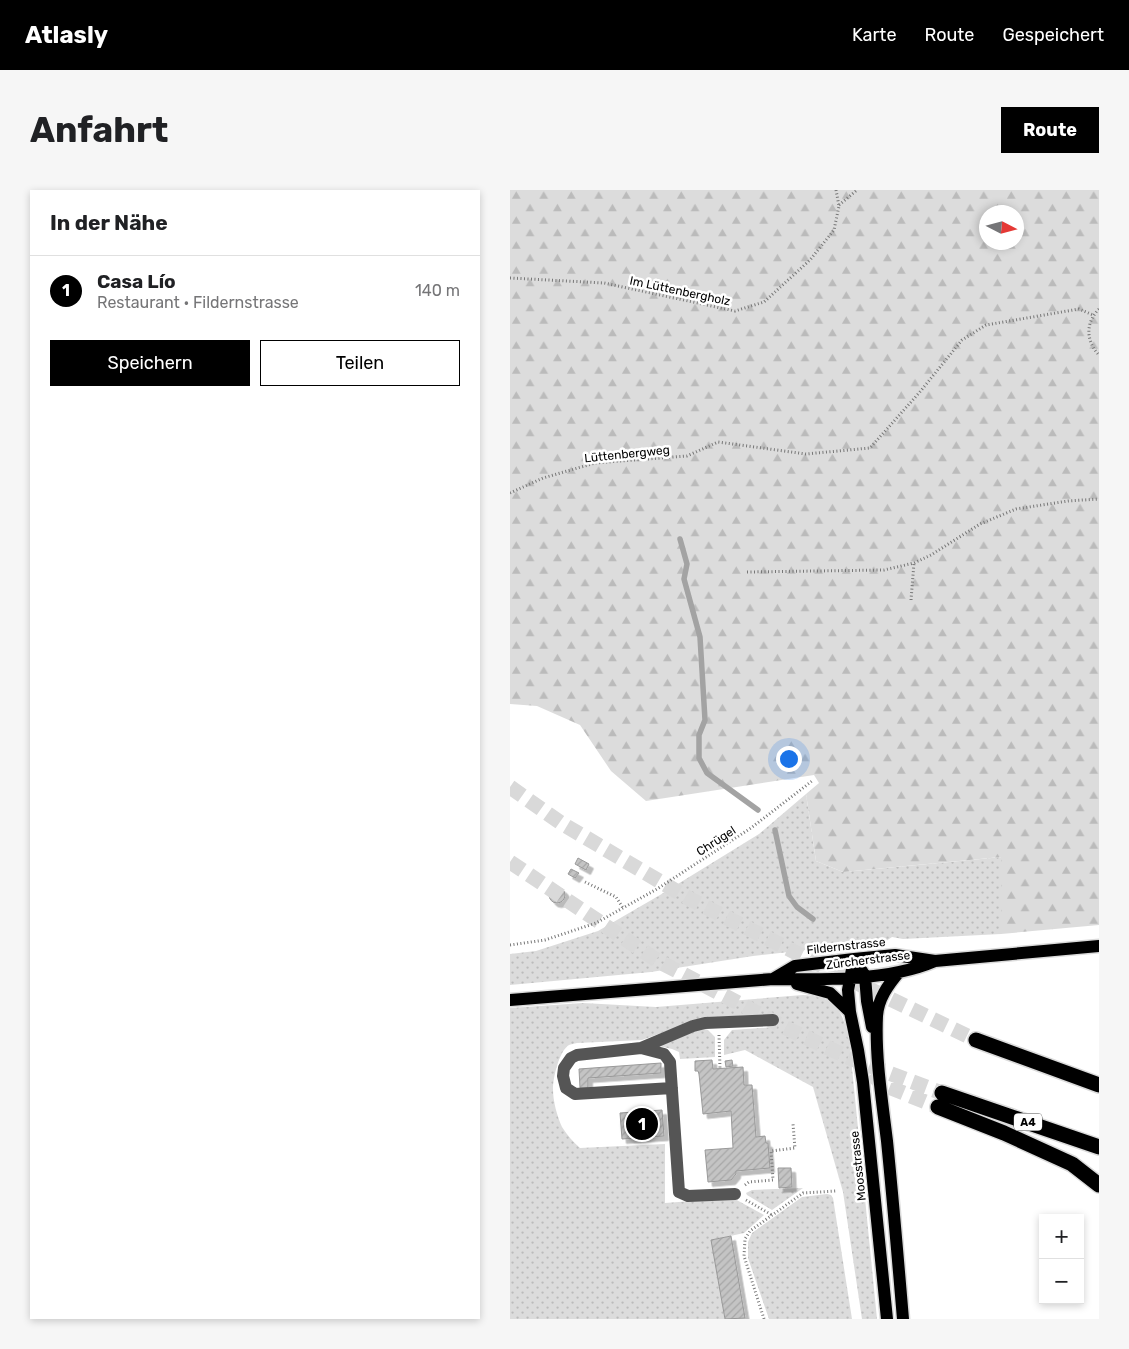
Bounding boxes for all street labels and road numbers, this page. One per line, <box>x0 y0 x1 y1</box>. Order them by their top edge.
street label: Im Lüttenbergholz <box>628 273 732 309</box>
street label: Lüttenbergweg <box>584 443 670 465</box>
street label: Chrügel <box>694 823 738 859</box>
street label: Fildernstrasse <box>806 935 886 957</box>
street label: Zürcherstrasse <box>825 948 911 972</box>
road number: A4 <box>1014 1114 1042 1130</box>
street label: Moosstrasse <box>847 1130 869 1202</box>

